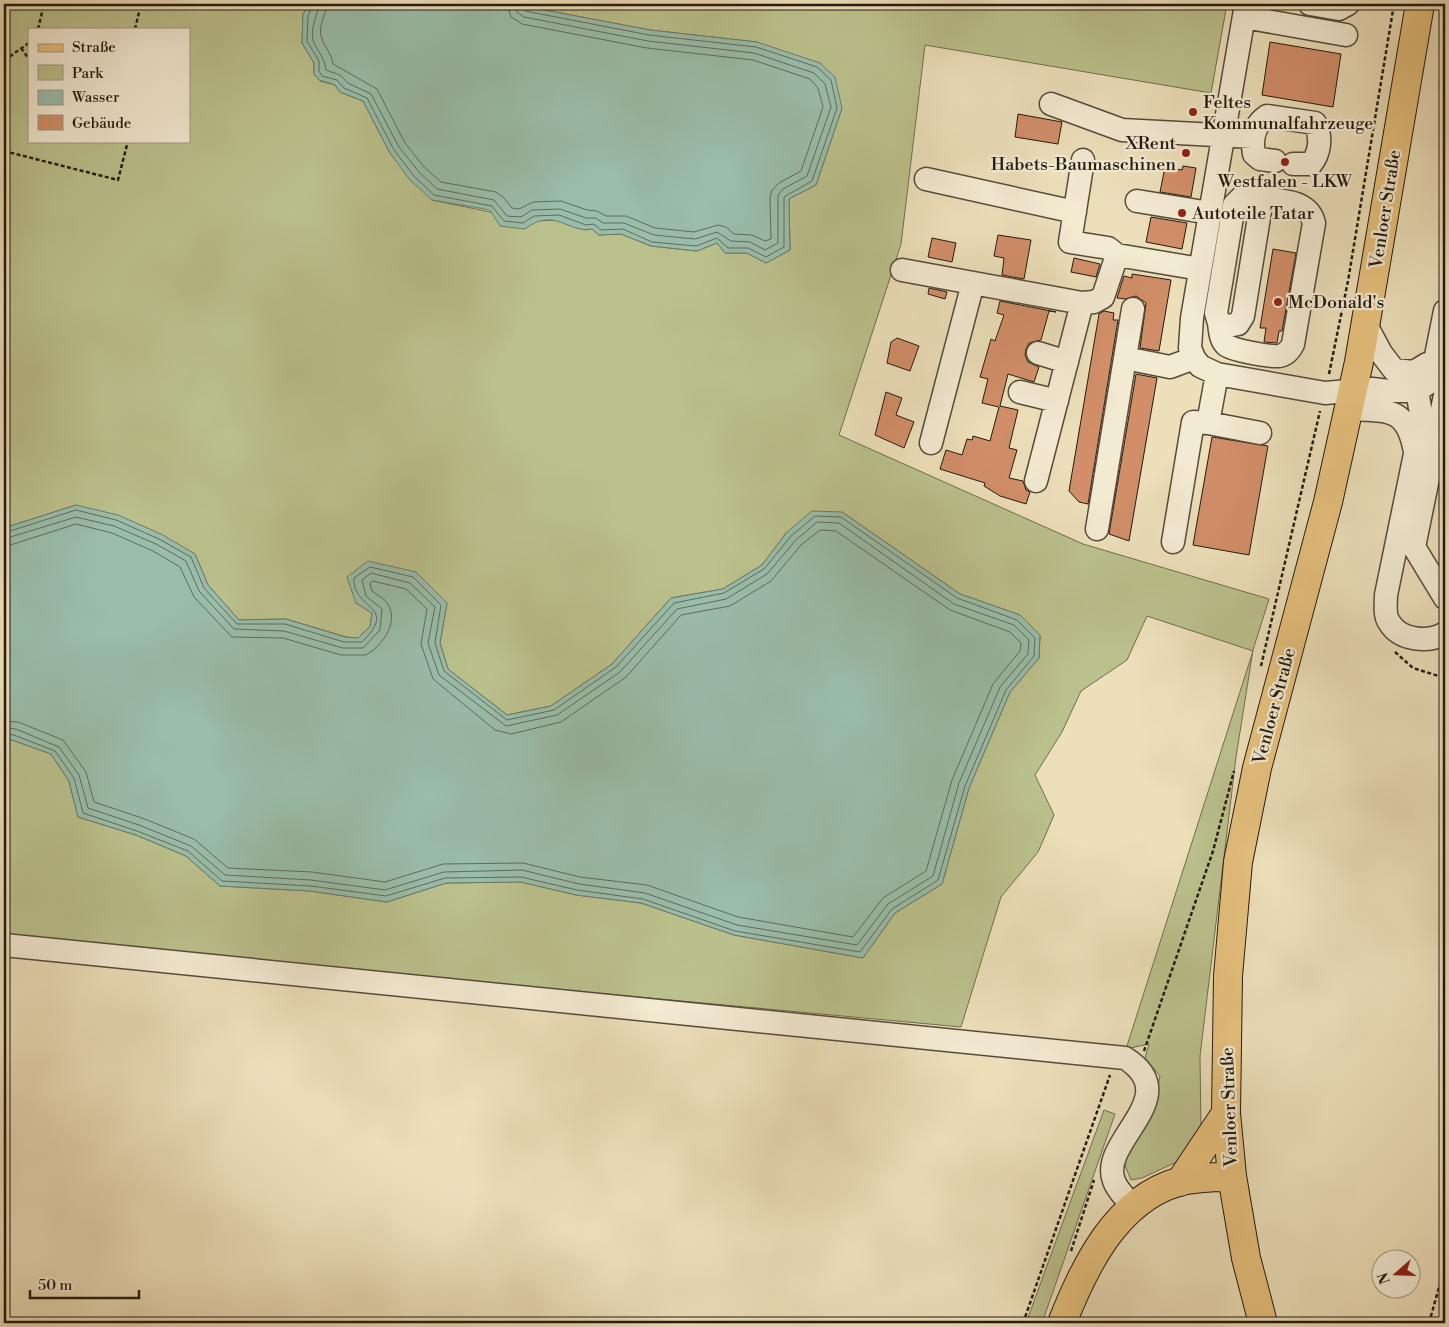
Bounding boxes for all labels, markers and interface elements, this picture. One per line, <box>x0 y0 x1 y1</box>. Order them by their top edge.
legend <box>28 28 190 142</box>
text: Straße <box>72 38 116 57</box>
text: Park <box>72 64 104 83</box>
text: Wasser <box>71 88 120 107</box>
place label: Feltes Kommunalfahrzeuge <box>1203 91 1373 135</box>
marker: Feltes Kommunalfahrzeuge <box>1187 106 1199 118</box>
text: Gebäude <box>72 114 131 133</box>
place label: XRent Habets-Baumaschinen <box>991 132 1177 176</box>
marker: XRent Habets-Baumaschinen <box>1180 147 1192 159</box>
street label: Venloer Straße <box>1365 148 1406 271</box>
marker: Westfalen - LKW <box>1279 156 1291 168</box>
place label: Westfalen - LKW <box>1217 170 1353 193</box>
place label: Autoteile Tatar <box>1191 202 1314 225</box>
marker: Autoteile Tatar <box>1176 207 1188 219</box>
place label: McDonald's <box>1288 291 1385 314</box>
marker: McDonald's <box>1272 296 1284 308</box>
street label: Venloer Straße <box>1248 645 1301 768</box>
street label: Venloer Straße <box>1216 1047 1243 1168</box>
north arrow <box>1372 1250 1422 1300</box>
scale bar <box>30 1267 139 1299</box>
text: N <box>1374 1270 1395 1286</box>
text: 50 m <box>38 1276 72 1295</box>

